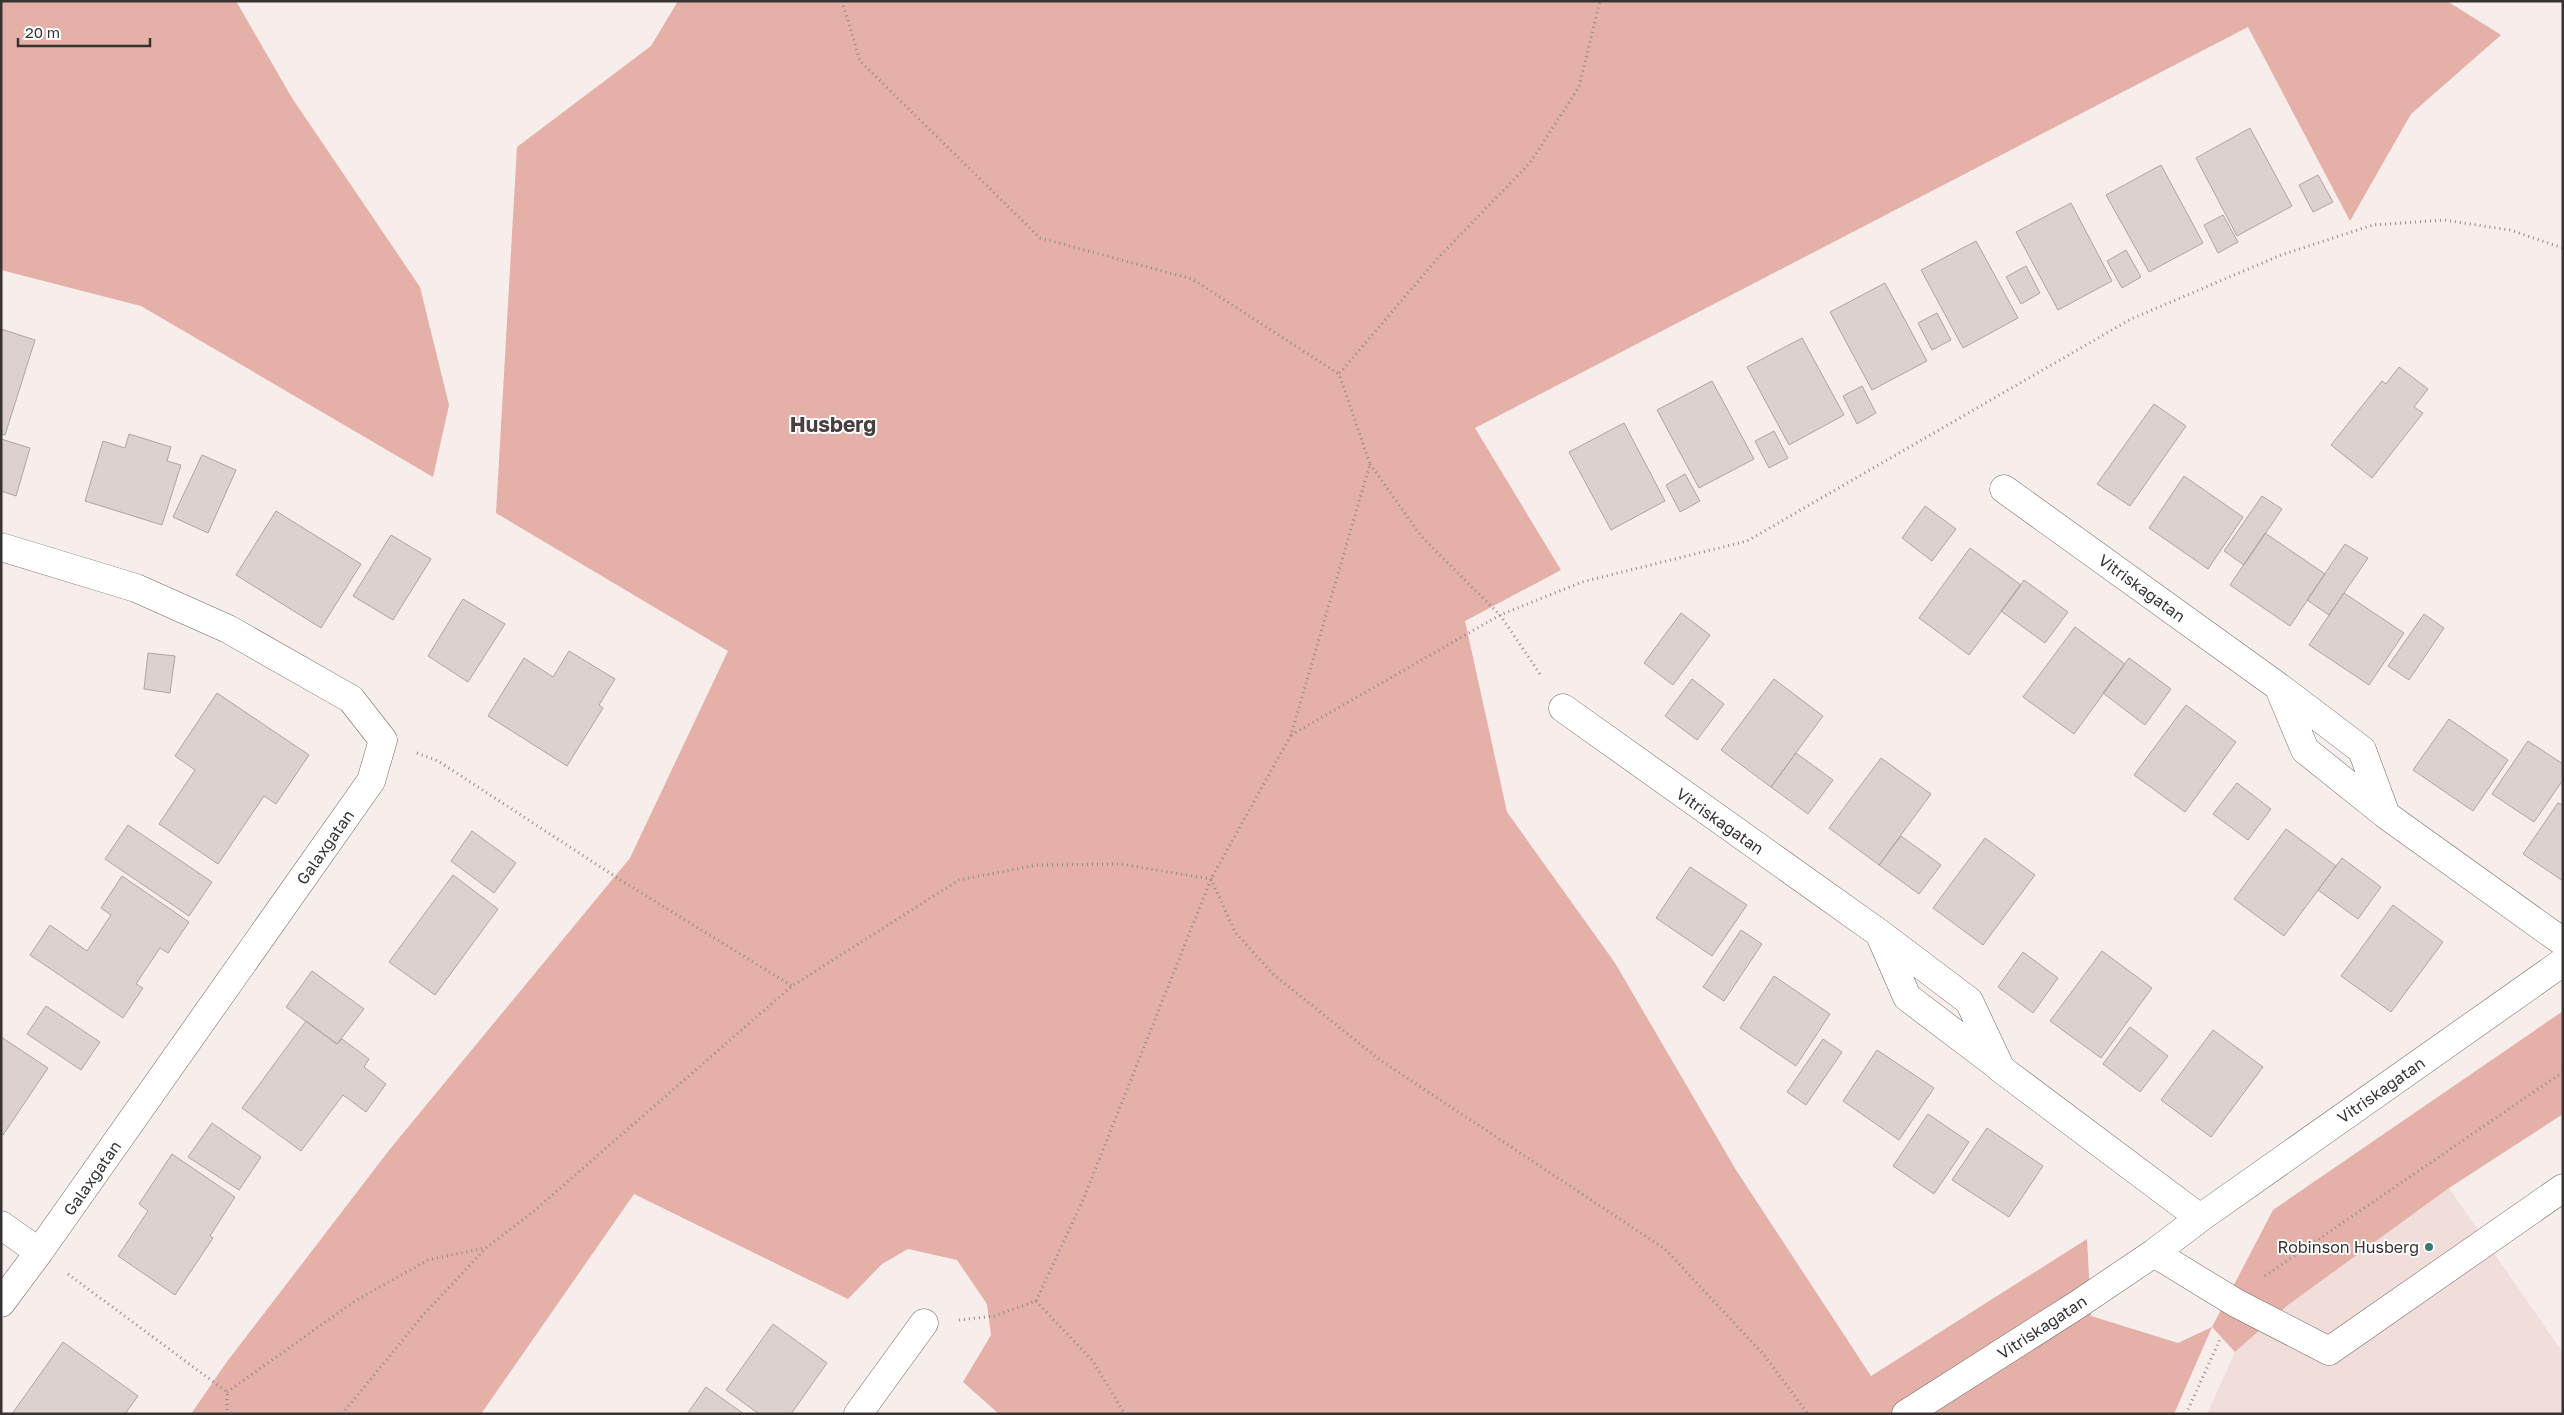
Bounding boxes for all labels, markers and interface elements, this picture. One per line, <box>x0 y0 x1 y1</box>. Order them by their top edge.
scale bar <box>18 15 150 47</box>
text: 20 m <box>25 23 60 41</box>
district label: Husberg <box>790 411 876 437</box>
street label: Vitriskagatan <box>2095 550 2189 626</box>
street label: Vitriskagatan <box>1672 783 1768 859</box>
street label: Galaxgatan <box>292 806 358 888</box>
street label: Vitriskagatan <box>2333 1052 2429 1128</box>
street label: Galaxgatan <box>59 1137 125 1219</box>
place label: Robinson Husberg <box>2277 1237 2419 1257</box>
marker: Robinson Husberg <box>2423 1241 2435 1253</box>
street label: Vitriskagatan <box>1994 1291 2090 1363</box>

